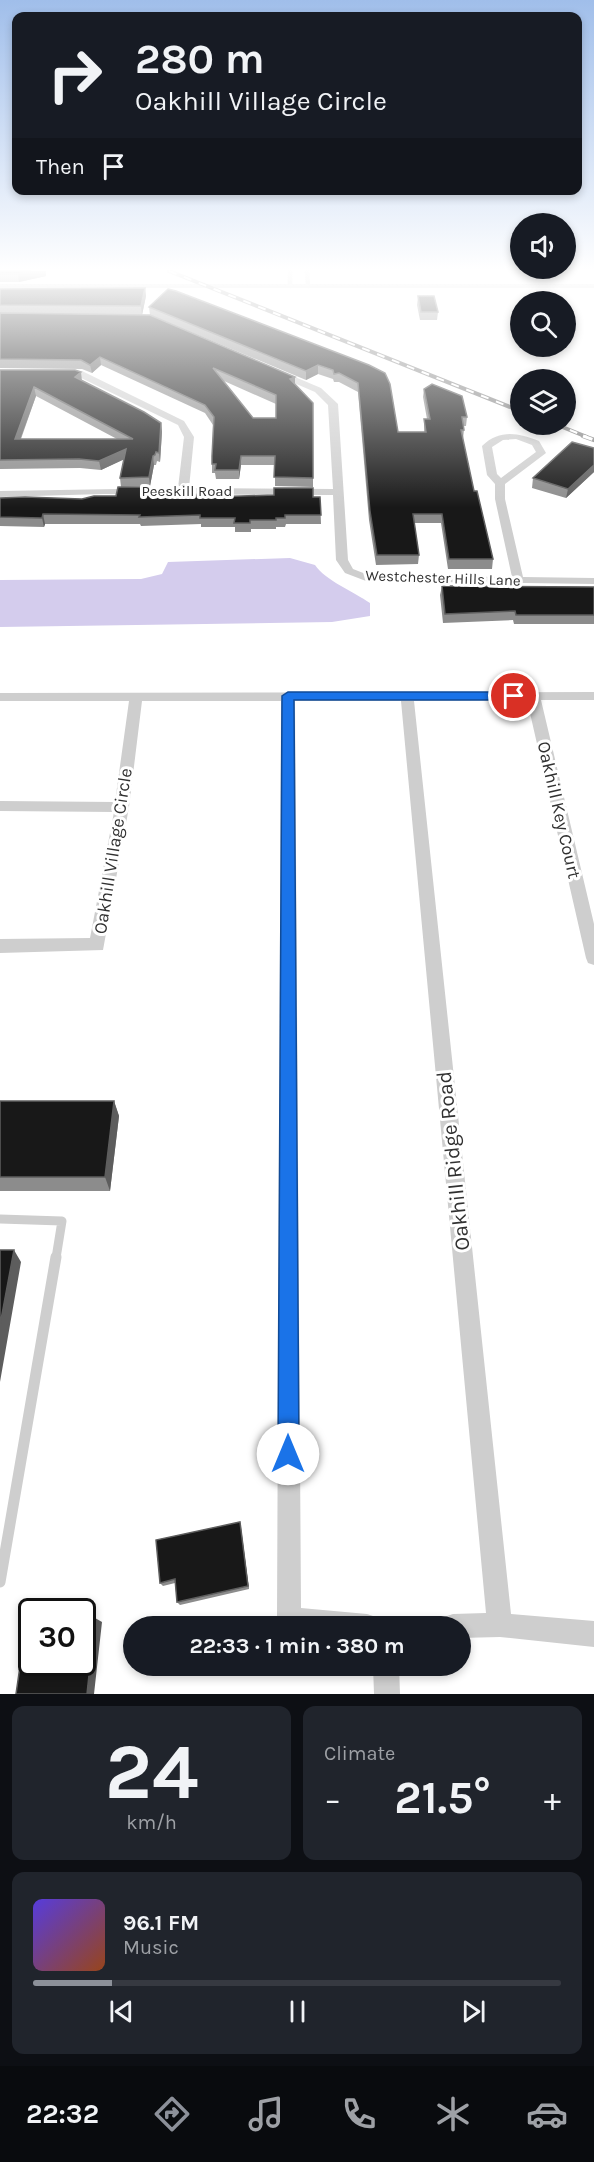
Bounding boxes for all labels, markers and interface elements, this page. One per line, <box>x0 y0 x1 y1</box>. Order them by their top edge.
text: 280 m <box>135 34 265 84</box>
icon: right <box>36 36 114 114</box>
text: Oakhill Village Circle <box>135 85 387 117</box>
icon: arrive <box>97 150 130 183</box>
text: Then <box>36 154 85 180</box>
map controls <box>510 213 576 435</box>
button: sound <box>510 213 576 279</box>
button: search <box>510 291 576 357</box>
button: layers <box>510 369 576 435</box>
street label: Peeskill Road <box>141 482 233 500</box>
street label: Westchester Hills Lane <box>365 566 521 590</box>
pin <box>488 670 539 721</box>
icon: arrive <box>497 679 530 712</box>
street label: Oakhill Key Court <box>533 739 586 881</box>
street label: Oakhill Village Circle <box>89 766 137 936</box>
street label: Oakhill Ridge Road <box>432 1070 474 1252</box>
position arrow <box>256 1422 320 1486</box>
speed limit sign: 30 <box>18 1598 96 1676</box>
text: 22:33 · 1 min · 380 m <box>189 1633 405 1659</box>
text: 24 <box>105 1726 198 1818</box>
text: Climate <box>324 1742 395 1765</box>
text: 21.5° <box>394 1772 491 1824</box>
text: − <box>324 1780 341 1818</box>
text: + <box>544 1780 561 1818</box>
text: km/h <box>126 1811 177 1834</box>
text: 96.1 FM <box>123 1910 199 1936</box>
text: Music <box>123 1936 179 1959</box>
icon: previous <box>105 1995 138 2028</box>
icon: pause <box>281 1995 314 2028</box>
icon: next <box>457 1995 490 2028</box>
icon: directions <box>151 2093 193 2135</box>
icon: music <box>245 2093 287 2135</box>
icon: phone <box>338 2093 380 2135</box>
icon: climate <box>432 2093 474 2135</box>
icon: car <box>526 2093 568 2135</box>
text: 22:32 <box>26 2098 99 2130</box>

